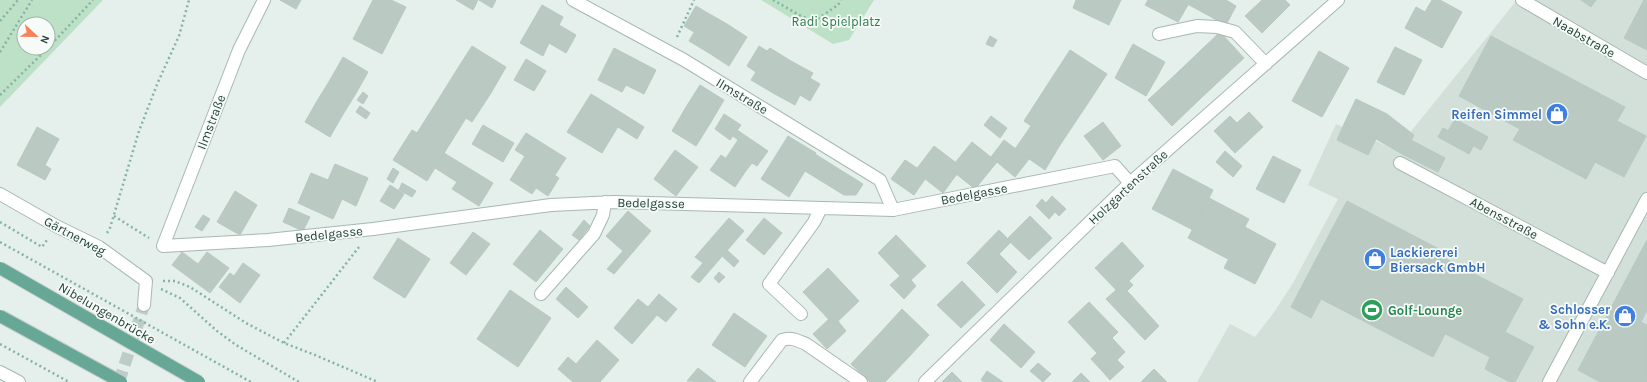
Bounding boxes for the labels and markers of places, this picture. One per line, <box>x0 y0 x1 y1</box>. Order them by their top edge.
shop icon: Reifen Simmel <box>1544 101 1570 127</box>
place label: Reifen Simmel <box>1451 107 1542 122</box>
place label: Lackiererei Biersack GmbH <box>1390 245 1485 275</box>
shop icon: Lackiererei Biersack GmbH <box>1362 246 1388 272</box>
sports icon: Golf-Lounge <box>1359 297 1385 323</box>
place label: Schlosser & Sohn e.K. <box>1538 302 1611 332</box>
place label: Golf-Lounge <box>1388 303 1462 318</box>
shop icon: Schlosser & Sohn e.K. <box>1612 303 1638 329</box>

